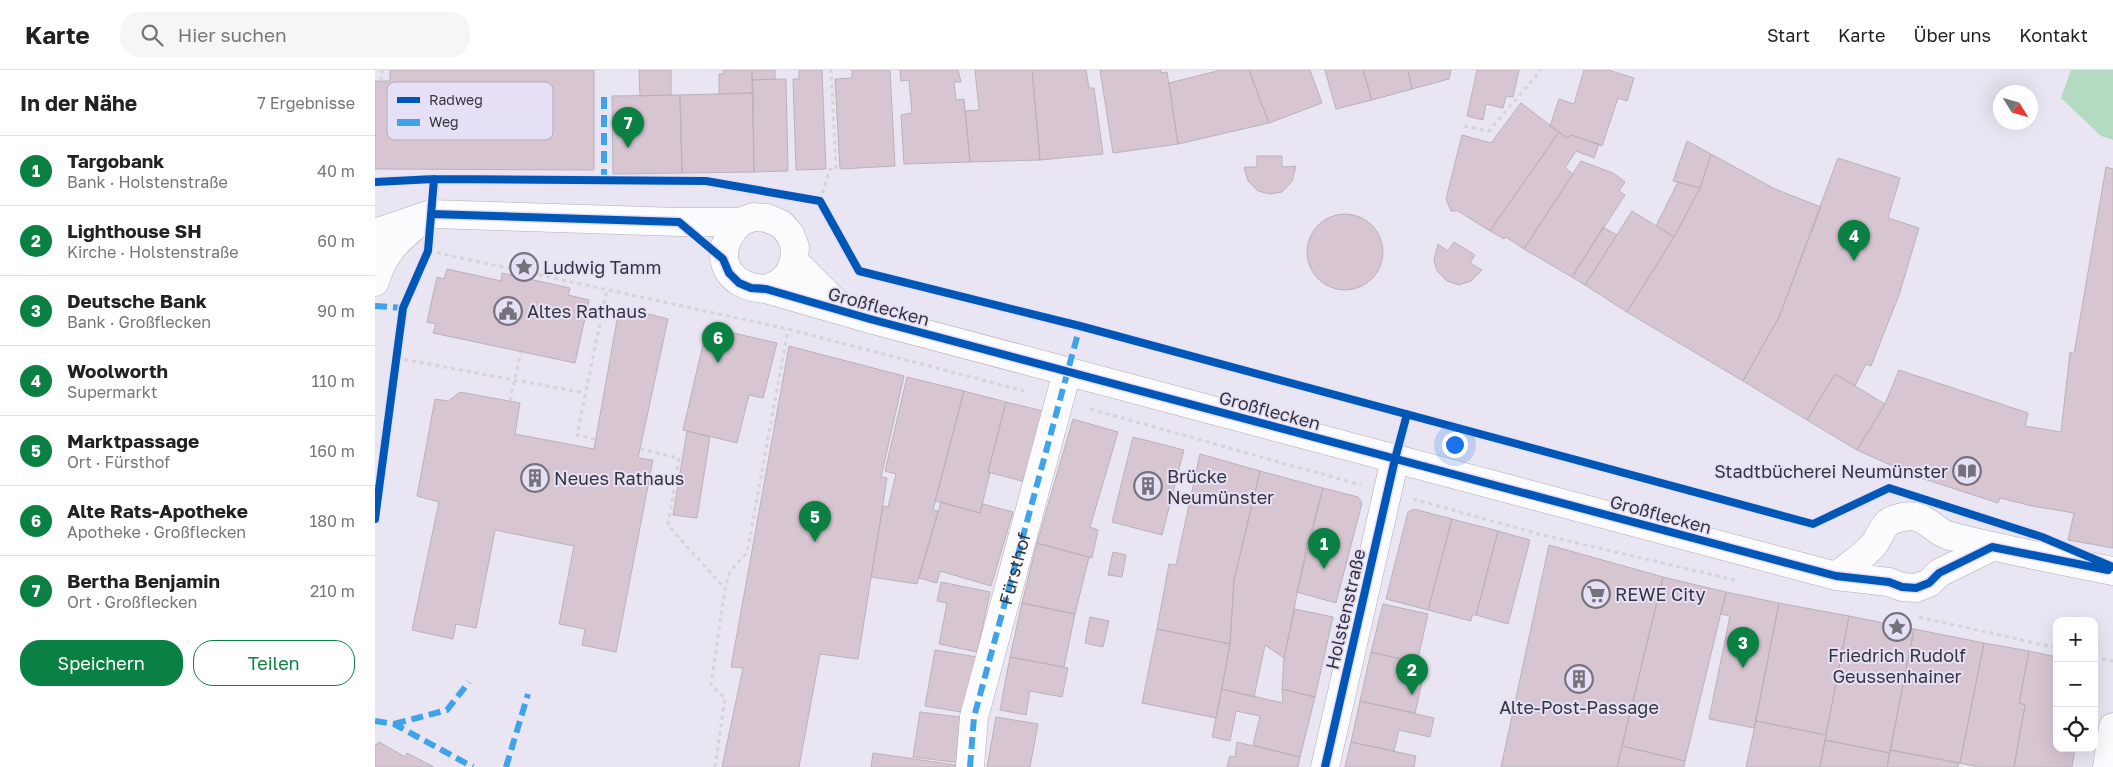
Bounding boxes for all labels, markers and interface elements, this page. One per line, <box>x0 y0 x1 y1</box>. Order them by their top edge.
search box <box>120 12 470 57</box>
text: Karte <box>25 20 90 49</box>
icon: search <box>138 21 166 49</box>
text: Hier suchen <box>178 23 287 46</box>
text: Start <box>1767 24 1810 46</box>
text: Karte <box>1838 24 1885 46</box>
text: Über uns <box>1913 24 1991 46</box>
text: Kontakt <box>2019 24 2088 46</box>
legend <box>387 82 553 140</box>
north arrow <box>1993 85 2038 130</box>
text: In der Nähe <box>20 90 137 116</box>
text: Radweg <box>429 91 483 108</box>
text: 7 Ergebnisse <box>257 93 355 113</box>
pin: 7 <box>612 107 644 148</box>
text: Weg <box>429 113 459 130</box>
text: Targobank <box>67 149 164 172</box>
text: 1 <box>32 161 40 181</box>
text: 40 m <box>317 161 355 181</box>
text: Bank · Holstenstraße <box>67 172 228 192</box>
text: Lighthouse SH <box>67 219 202 242</box>
pin: 4 <box>1838 220 1870 261</box>
text: 2 <box>31 231 41 251</box>
text: 60 m <box>317 231 355 251</box>
text: Kirche · Holstenstraße <box>67 242 239 262</box>
place icon: Ludwig Tamm <box>509 252 539 282</box>
place label: Ludwig Tamm <box>543 256 661 278</box>
street label: Großflecken <box>826 282 932 330</box>
text: Deutsche Bank <box>67 289 207 312</box>
public building icon: Altes Rathaus <box>493 296 523 326</box>
place label: Altes Rathaus <box>527 300 647 322</box>
text: 3 <box>31 301 41 321</box>
text: 90 m <box>317 301 355 321</box>
text: Bank · Großflecken <box>67 312 211 332</box>
pin: 6 <box>702 322 734 363</box>
text: Woolworth <box>67 359 168 382</box>
text: 4 <box>31 371 41 391</box>
text: 110 m <box>311 371 355 391</box>
text: Supermarkt <box>67 382 157 402</box>
street label: Großflecken <box>1217 386 1323 434</box>
text: Marktpassage <box>67 429 199 452</box>
your location <box>1442 432 1468 458</box>
text: 5 <box>31 441 41 461</box>
text: 160 m <box>309 441 355 461</box>
text: Ort · Fürsthof <box>67 452 170 472</box>
library icon: Stadtbücherei Neumünster <box>1952 456 1982 486</box>
place label: Stadtbücherei Neumünster <box>1714 460 1948 482</box>
building icon: Neues Rathaus <box>520 463 550 493</box>
place label: Brücke Neumünster <box>1167 465 1274 508</box>
place label: Neues Rathaus <box>554 467 684 489</box>
building icon: Brücke Neumünster <box>1133 471 1163 501</box>
street label: Großflecken <box>1608 490 1714 538</box>
text: Alte Rats-Apotheke <box>67 499 248 522</box>
pin: 5 <box>799 501 831 542</box>
text: 6 <box>31 511 41 531</box>
text: 180 m <box>309 511 355 531</box>
text: Apotheke · Großflecken <box>67 522 246 542</box>
pin: 1 <box>1308 528 1340 569</box>
street label: Fürsthof <box>994 530 1035 607</box>
street label: Holstenstraße <box>1320 547 1370 671</box>
text: Bertha Benjamin <box>67 569 220 592</box>
supermarket icon: REWE City <box>1581 579 1611 609</box>
text: 7 <box>32 581 40 601</box>
text: 210 m <box>310 581 355 601</box>
place label: REWE City <box>1615 583 1706 605</box>
text: Ort · Großflecken <box>67 592 197 612</box>
place icon: Friedrich Rudolf Geussenhainer <box>1882 612 1912 642</box>
map controls <box>2053 617 2098 752</box>
button: + <box>2053 617 2098 662</box>
pin: 3 <box>1727 627 1759 668</box>
button: Speichern <box>20 640 183 686</box>
button: Teilen <box>193 640 355 686</box>
place label: Friedrich Rudolf Geussenhainer <box>1828 644 1966 687</box>
pin: 2 <box>1396 654 1428 695</box>
button: − <box>2053 662 2098 707</box>
building icon: Alte-Post-Passage <box>1564 664 1594 694</box>
place label: Alte-Post-Passage <box>1499 696 1659 718</box>
button: locate <box>2053 707 2098 752</box>

